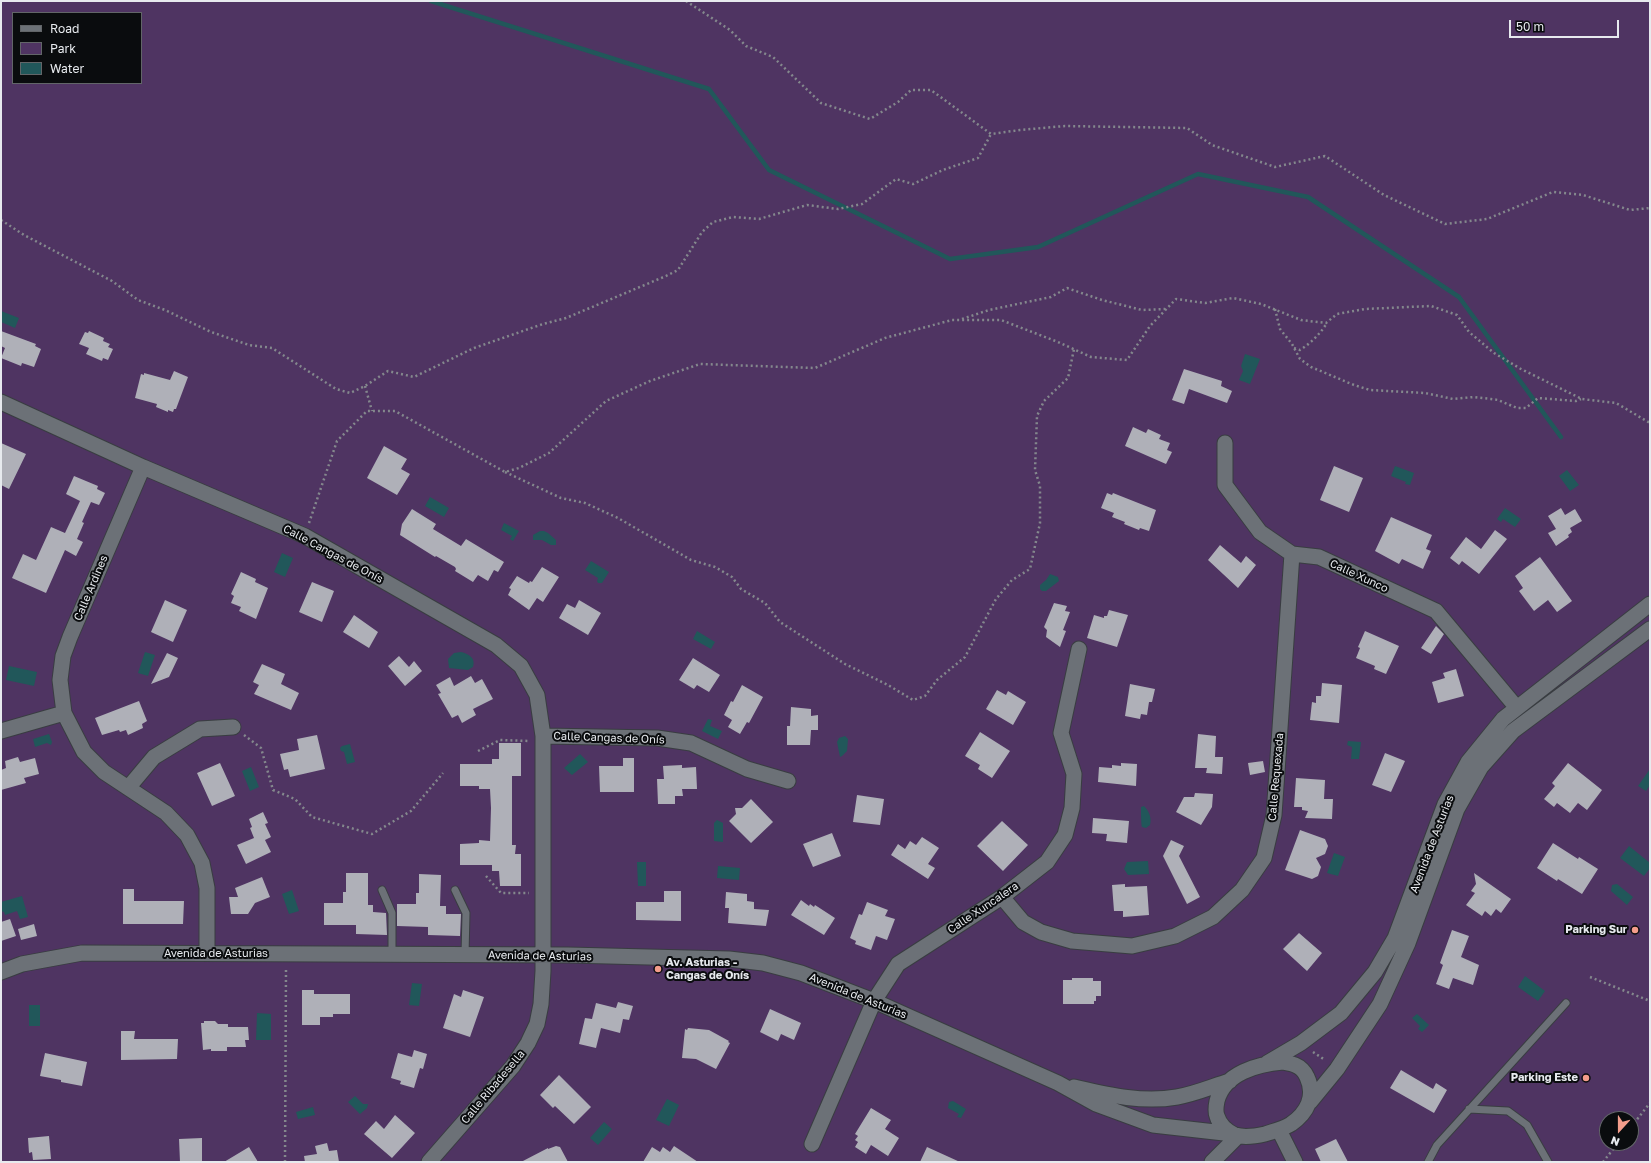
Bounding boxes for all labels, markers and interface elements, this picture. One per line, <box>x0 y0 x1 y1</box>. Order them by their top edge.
legend <box>12 12 142 84</box>
scale bar <box>1511 12 1621 38</box>
text: 50 m <box>1516 19 1544 34</box>
text: Road <box>50 21 79 36</box>
text: Park <box>50 41 76 56</box>
text: Water <box>50 61 84 76</box>
street label: Calle Cangas de Onís <box>281 522 385 586</box>
street label: Calle Ardines <box>71 553 111 623</box>
street label: Calle Xunco <box>1328 557 1390 595</box>
street label: Calle Cangas de Onís <box>553 729 665 747</box>
street label: Calle Requexada <box>1266 732 1286 822</box>
street label: Avenida de Asturias <box>1407 793 1457 895</box>
street label: Calle Xuncalera <box>945 879 1021 937</box>
place label: Parking Sur <box>1565 923 1627 937</box>
marker: Parking Sur <box>1630 925 1640 935</box>
street label: Avenida de Asturias <box>164 947 268 961</box>
street label: Avenida de Asturias <box>488 948 592 964</box>
place label: Av. Asturias - Cangas de Onís <box>666 956 749 982</box>
marker: Av. Asturias - Cangas de Onís <box>653 964 663 974</box>
street label: Avenida de Asturias <box>807 970 909 1022</box>
street label: Calle Ribadesella <box>458 1048 528 1126</box>
place label: Parking Este <box>1511 1071 1578 1085</box>
marker: Parking Este <box>1581 1073 1591 1083</box>
north arrow <box>1599 1111 1639 1151</box>
text: N <box>1609 1134 1621 1149</box>

